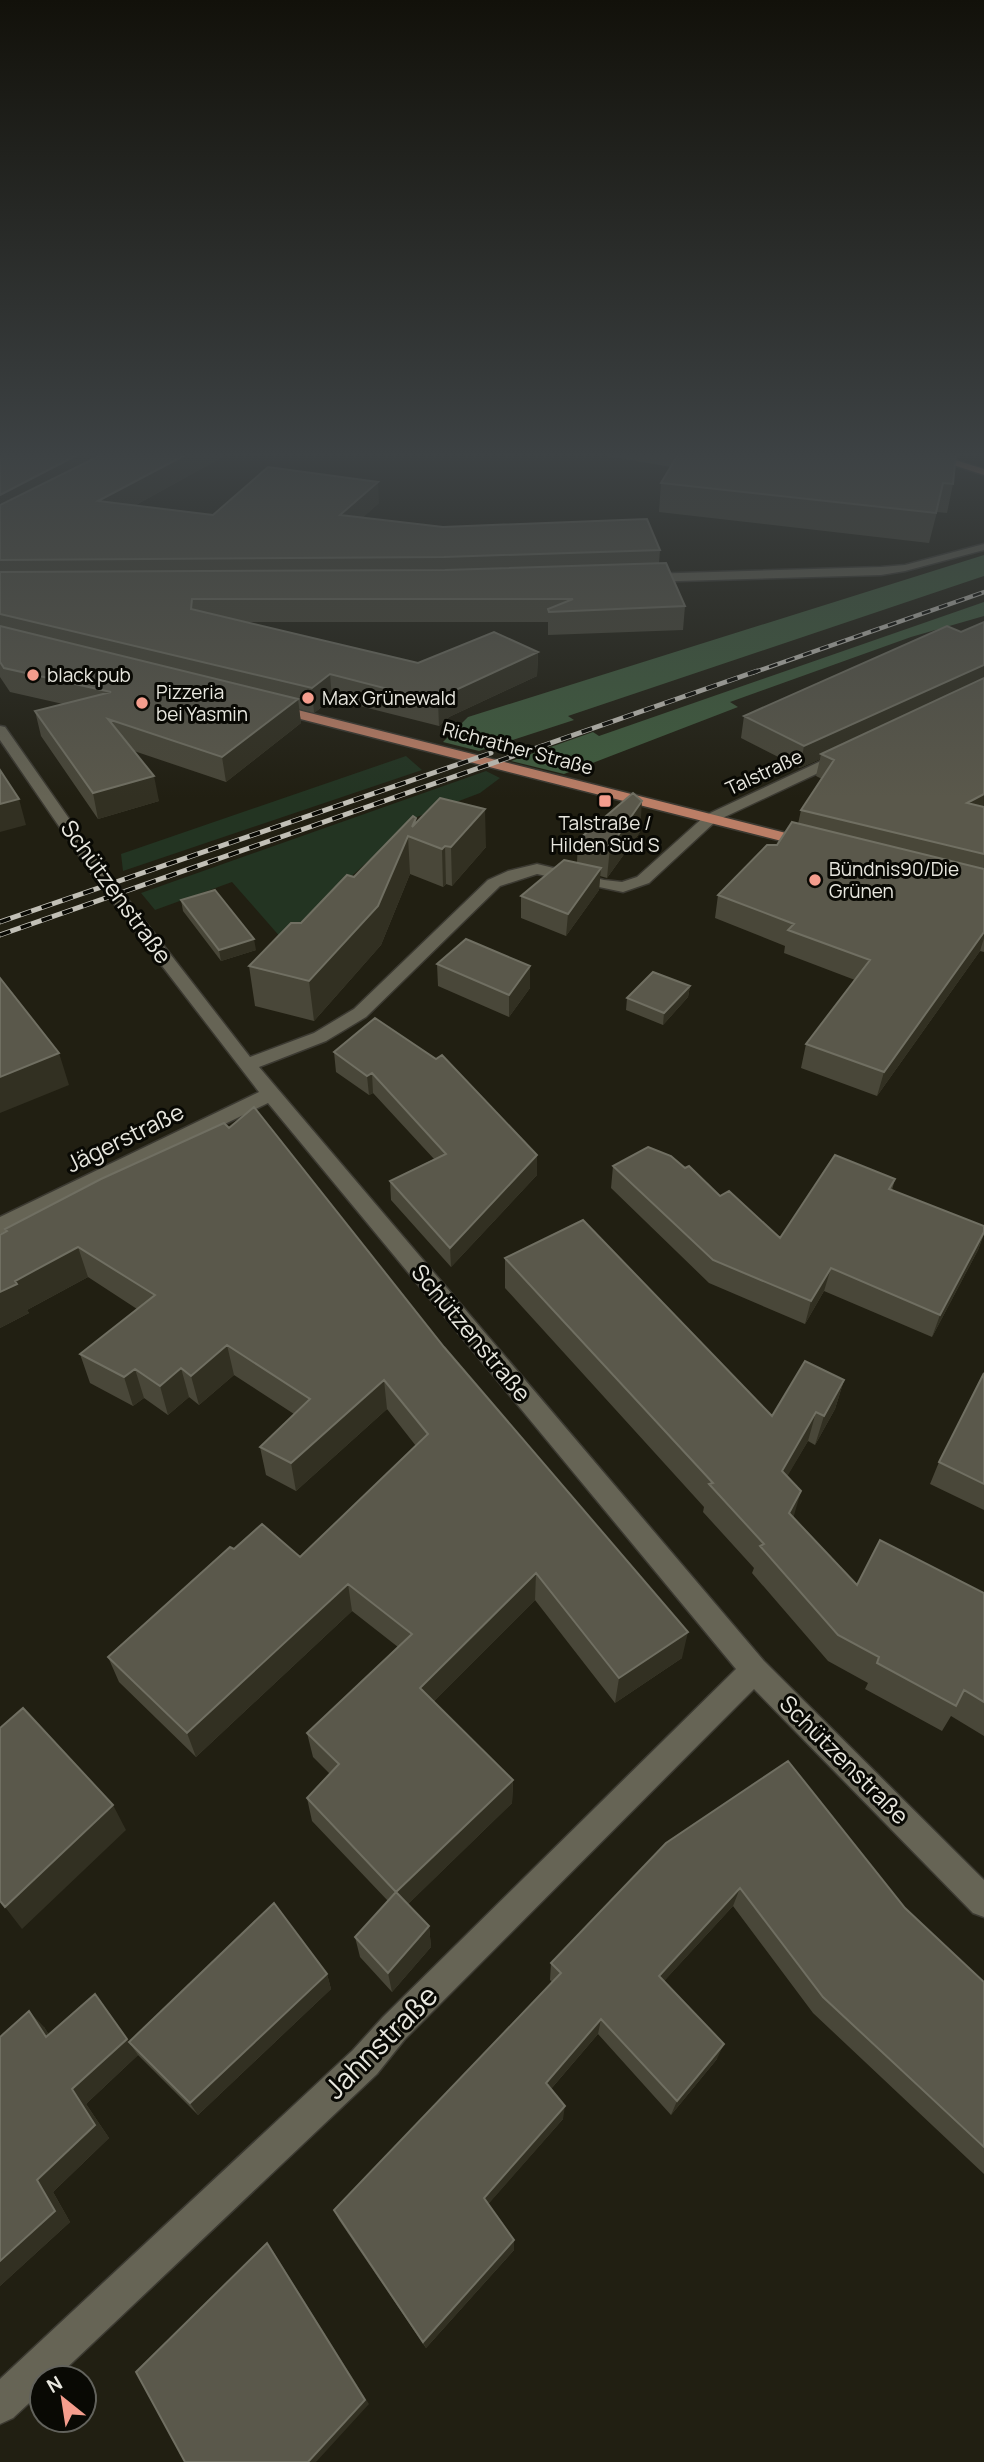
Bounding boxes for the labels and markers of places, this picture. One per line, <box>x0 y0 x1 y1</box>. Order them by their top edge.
place label: black pub <box>47 662 131 688</box>
marker: black pub <box>25 667 41 683</box>
place label: Pizzeria bei Yasmin <box>156 679 248 727</box>
place label: Max Grünewald <box>322 685 456 711</box>
marker: Max Grünewald <box>300 690 316 706</box>
marker: Pizzeria bei Yasmin <box>134 695 150 711</box>
marker: Talstraße / Hilden Süd S <box>597 793 613 809</box>
place label: Talstraße / Hilden Süd S <box>551 810 660 858</box>
place label: Bündnis90/Die Grünen <box>829 856 959 904</box>
marker: Bündnis90/Die Grünen <box>807 872 823 888</box>

